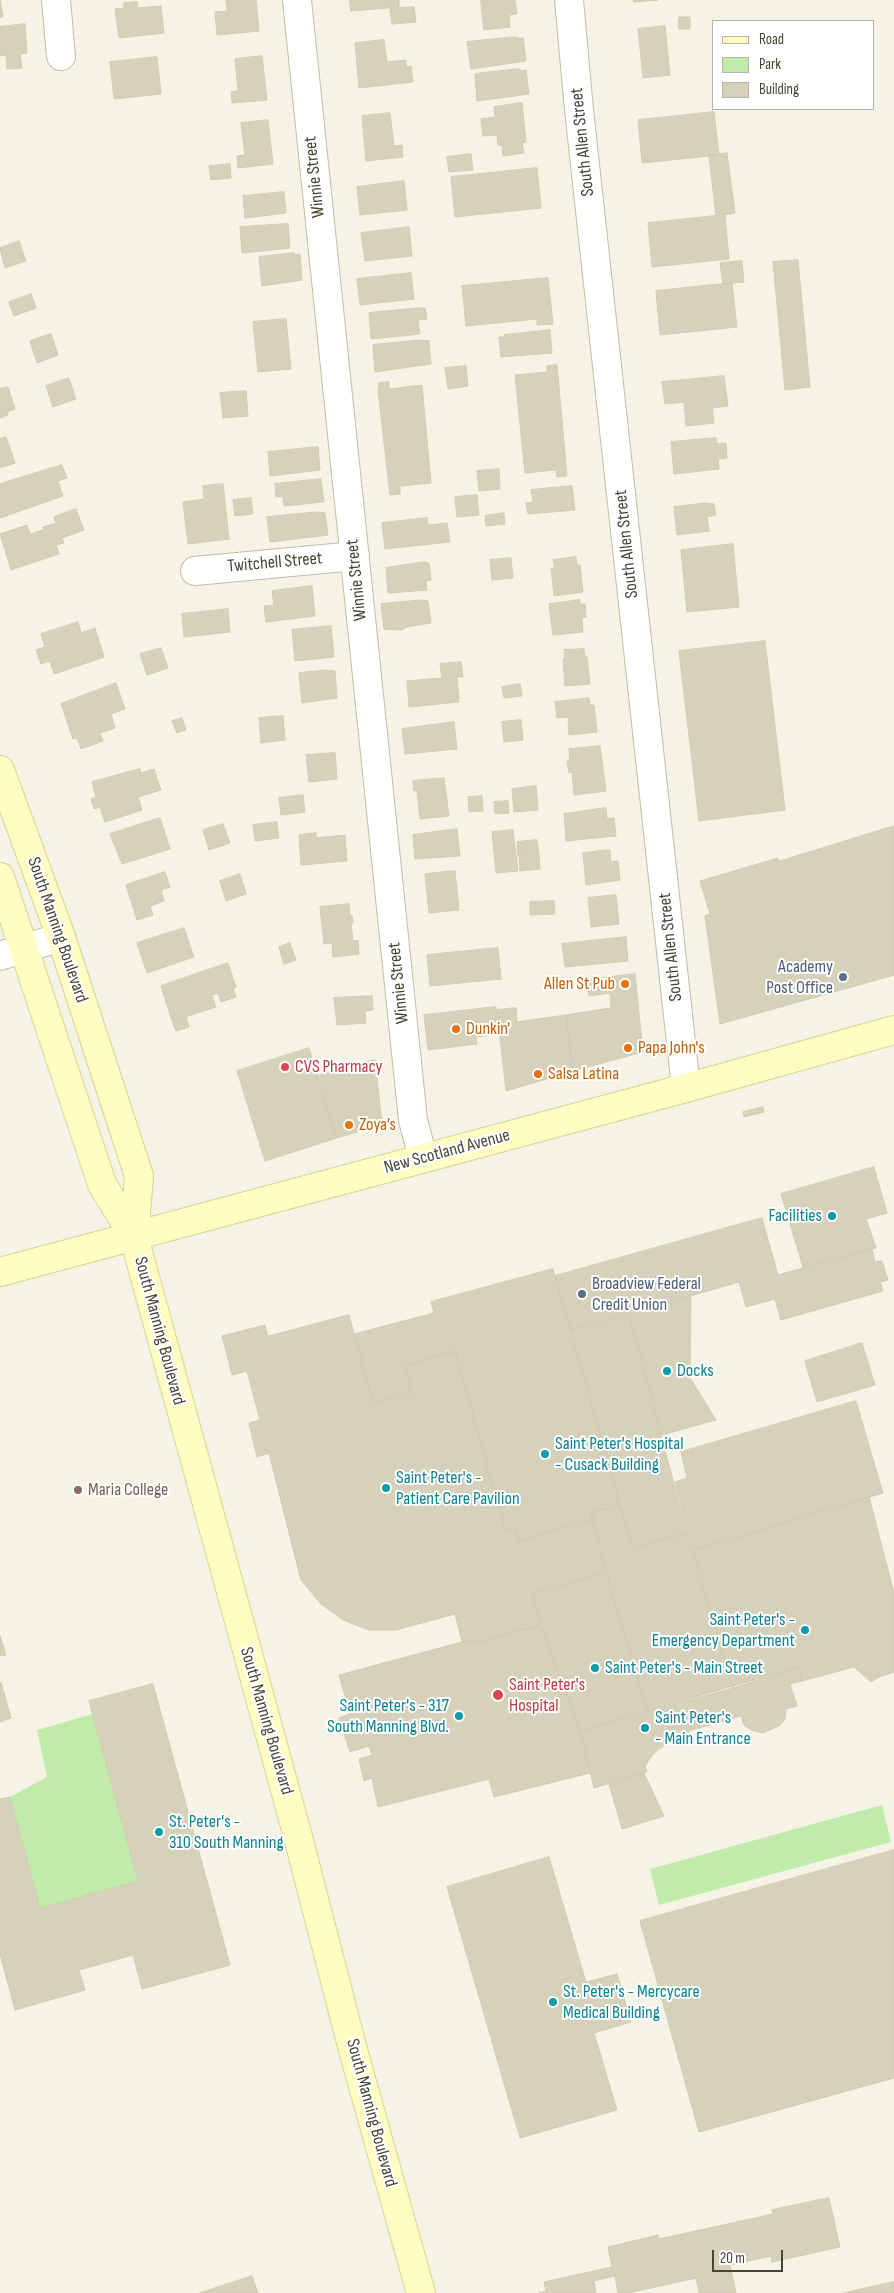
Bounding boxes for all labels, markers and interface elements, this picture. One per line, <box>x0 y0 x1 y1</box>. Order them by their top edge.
legend <box>712 20 874 110</box>
text: Road <box>759 30 784 49</box>
text: Park <box>759 55 781 74</box>
text: Building <box>759 80 799 99</box>
street label: South Allen Street <box>567 87 599 197</box>
street label: Winnie Street <box>300 135 330 219</box>
street label: South Allen Street <box>611 489 643 599</box>
street label: Winnie Street <box>342 538 372 622</box>
street label: Twitchell Street <box>227 548 323 578</box>
street label: South Manning Boulevard <box>22 854 92 1006</box>
street label: South Allen Street <box>655 892 687 1002</box>
street label: Winnie Street <box>384 941 414 1025</box>
place label: Academy Post Office <box>766 956 833 999</box>
marker: Academy Post Office <box>837 971 849 983</box>
place label: Allen St Pub <box>544 973 615 995</box>
marker: Allen St Pub <box>619 978 631 990</box>
place label: Dunkin' <box>466 1018 510 1040</box>
marker: Dunkin' <box>450 1023 462 1035</box>
place label: Papa John's <box>638 1037 705 1059</box>
marker: Papa John's <box>622 1042 634 1054</box>
place label: CVS Pharmacy <box>295 1056 382 1078</box>
marker: CVS Pharmacy <box>279 1061 291 1073</box>
place label: Salsa Latina <box>548 1063 619 1085</box>
marker: Salsa Latina <box>532 1068 544 1080</box>
place label: Zoya’s <box>359 1114 396 1136</box>
marker: Zoya’s <box>343 1119 355 1131</box>
street label: New Scotland Avenue <box>382 1125 512 1179</box>
place label: Facilities <box>768 1205 822 1227</box>
marker: Facilities <box>826 1210 838 1222</box>
street label: South Manning Boulevard <box>129 1255 189 1407</box>
place label: Broadview Federal Credit Union <box>592 1273 701 1316</box>
marker: Broadview Federal Credit Union <box>576 1288 588 1300</box>
place label: Docks <box>677 1360 714 1382</box>
marker: Docks <box>661 1365 673 1377</box>
place label: Saint Peter's Hospital - Cusack Building <box>555 1433 684 1476</box>
marker: Saint Peter's Hospital - Cusack Building <box>539 1448 551 1460</box>
place label: Saint Peter's - Patient Care Pavilion <box>396 1467 520 1510</box>
place label: Maria College <box>88 1479 168 1501</box>
marker: Saint Peter's - Patient Care Pavilion <box>380 1482 392 1494</box>
marker: Maria College <box>72 1484 84 1496</box>
place label: Saint Peter's - Emergency Department <box>652 1609 795 1652</box>
marker: Saint Peter's - Emergency Department <box>799 1624 811 1636</box>
street label: South Manning Boulevard <box>235 1645 297 1797</box>
place label: Saint Peter's - Main Street <box>605 1657 763 1679</box>
marker: Saint Peter's - Main Street <box>589 1662 601 1674</box>
place label: Saint Peter's Hospital <box>509 1674 585 1716</box>
marker: Saint Peter's Hospital <box>491 1688 505 1702</box>
place label: Saint Peter's - 317 South Manning Blvd. <box>327 1695 449 1738</box>
place label: Saint Peter's - Main Entrance <box>655 1707 751 1750</box>
marker: Saint Peter's - 317 South Manning Blvd. <box>453 1710 465 1722</box>
marker: Saint Peter's - Main Entrance <box>639 1722 651 1734</box>
place label: St. Peter's - 310 South Manning <box>169 1811 284 1854</box>
marker: St. Peter's - 310 South Manning <box>153 1826 165 1838</box>
place label: St. Peter's - Mercycare Medical Building <box>563 1981 700 2024</box>
marker: St. Peter's - Mercycare Medical Building <box>547 1996 559 2008</box>
street label: South Manning Boulevard <box>341 2037 401 2189</box>
scale bar <box>714 2240 785 2272</box>
text: 20 m <box>720 2249 745 2268</box>

